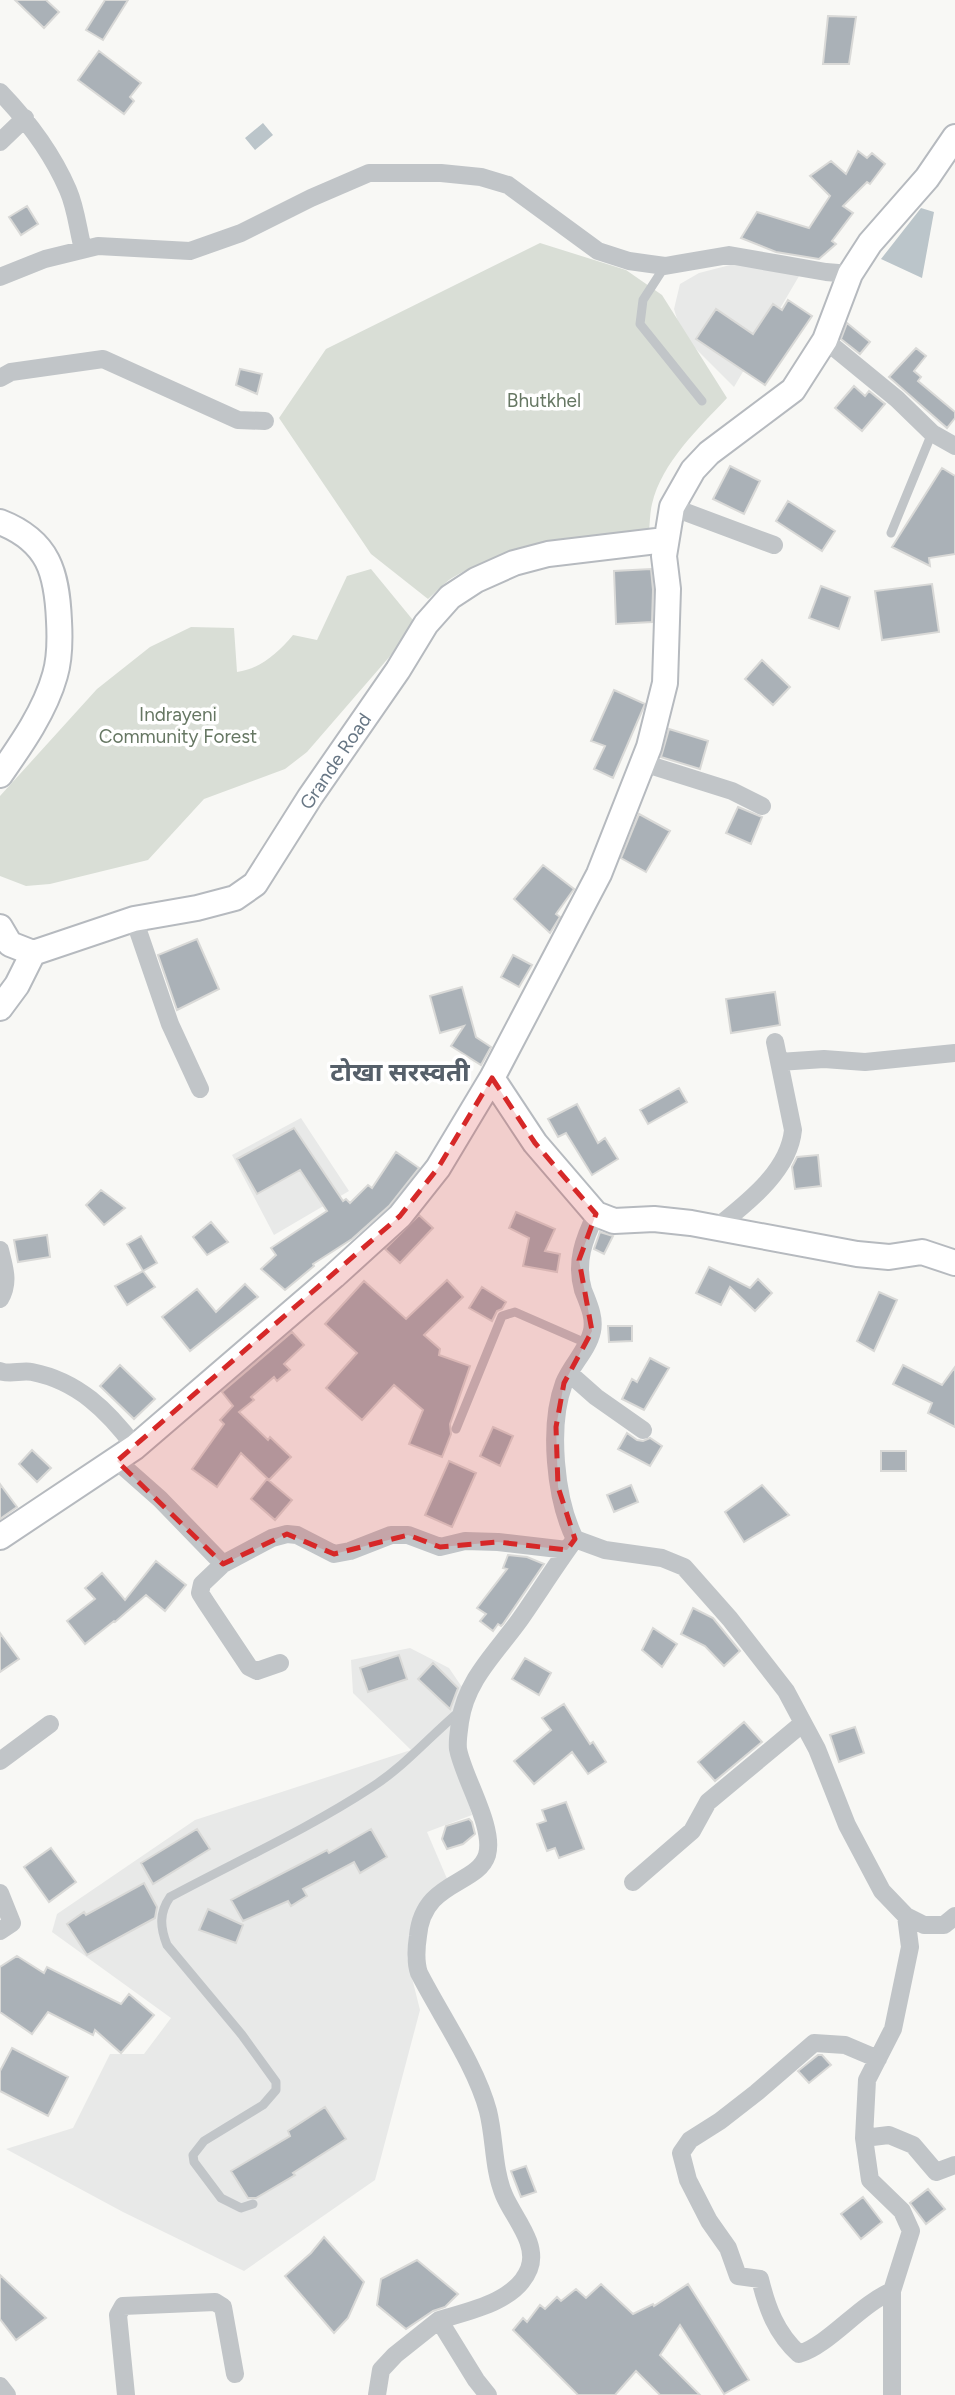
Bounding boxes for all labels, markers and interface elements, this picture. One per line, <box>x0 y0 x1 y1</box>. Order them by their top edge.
park label: Bhutkhel <box>507 389 581 412</box>
park label: Indrayeni Community Forest <box>99 703 257 748</box>
street label: Grande Road <box>295 709 376 814</box>
district label: टोखा सरस्वती <box>330 1056 471 1088</box>

